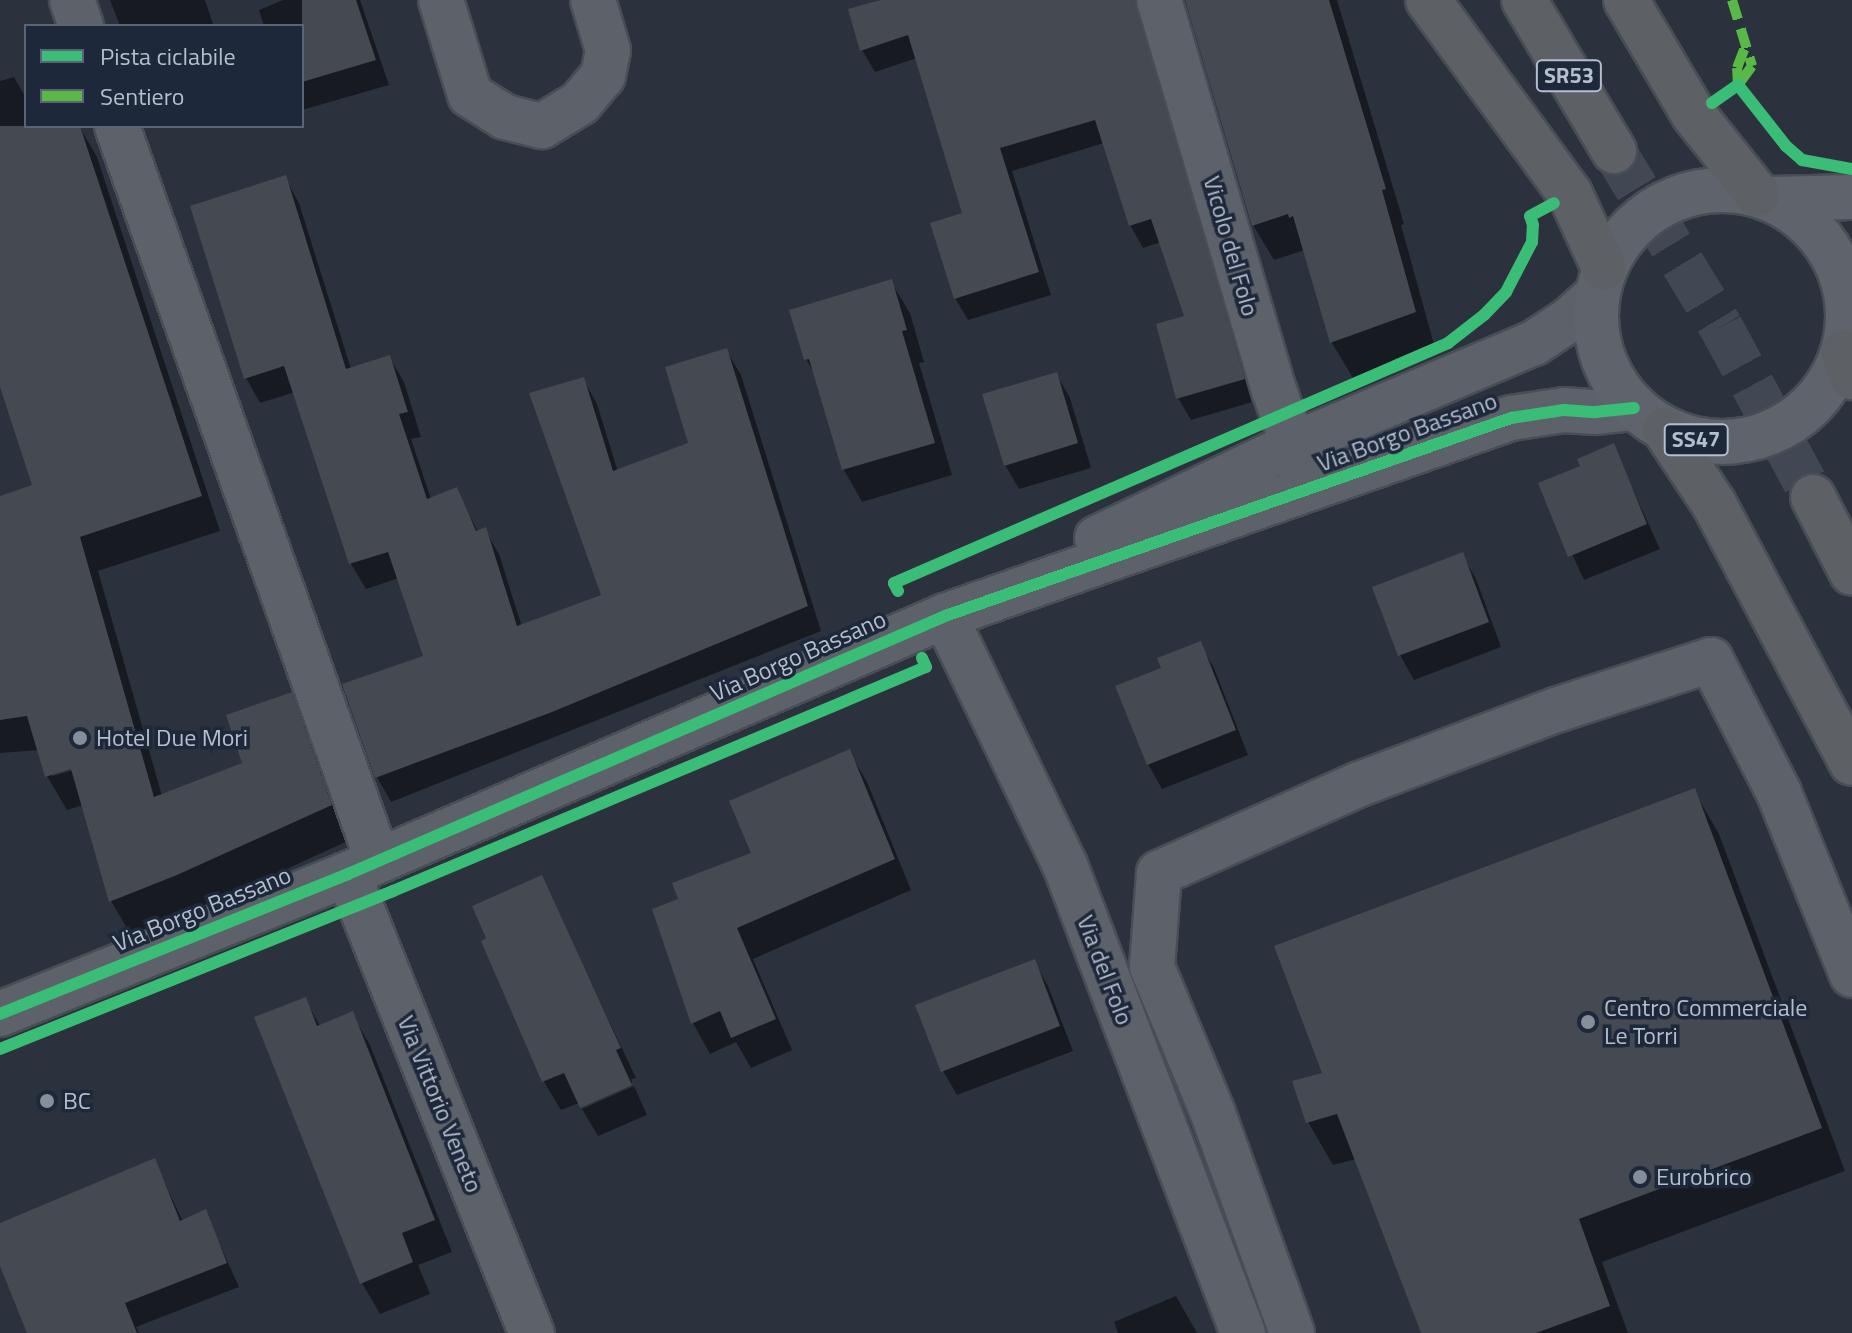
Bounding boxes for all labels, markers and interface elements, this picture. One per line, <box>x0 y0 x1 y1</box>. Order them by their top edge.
legend <box>24 24 304 128</box>
text: Pista ciclabile <box>100 38 236 74</box>
road number: SR53 <box>1535 58 1603 94</box>
text: Sentiero <box>100 78 184 114</box>
street label: Vicolo del Folo <box>1197 173 1265 319</box>
street label: Via Borgo Bassano <box>1313 386 1501 478</box>
road number: SS47 <box>1662 422 1730 458</box>
street label: Via Borgo Bassano <box>706 604 890 708</box>
place label: Hotel Due Mori <box>96 724 248 752</box>
marker: Hotel Due Mori <box>71 729 89 747</box>
street label: Via Borgo Bassano <box>109 860 295 958</box>
street label: Via del Folo <box>1071 911 1139 1029</box>
place label: Centro Commerciale Le Torri <box>1604 994 1807 1050</box>
street label: Via Vittorio Veneto <box>391 1011 489 1197</box>
marker: Centro Commerciale Le Torri <box>1579 1013 1597 1031</box>
place label: BC <box>63 1087 91 1115</box>
marker: BC <box>38 1092 56 1110</box>
place label: Eurobrico <box>1656 1163 1752 1191</box>
marker: Eurobrico <box>1631 1168 1649 1186</box>

